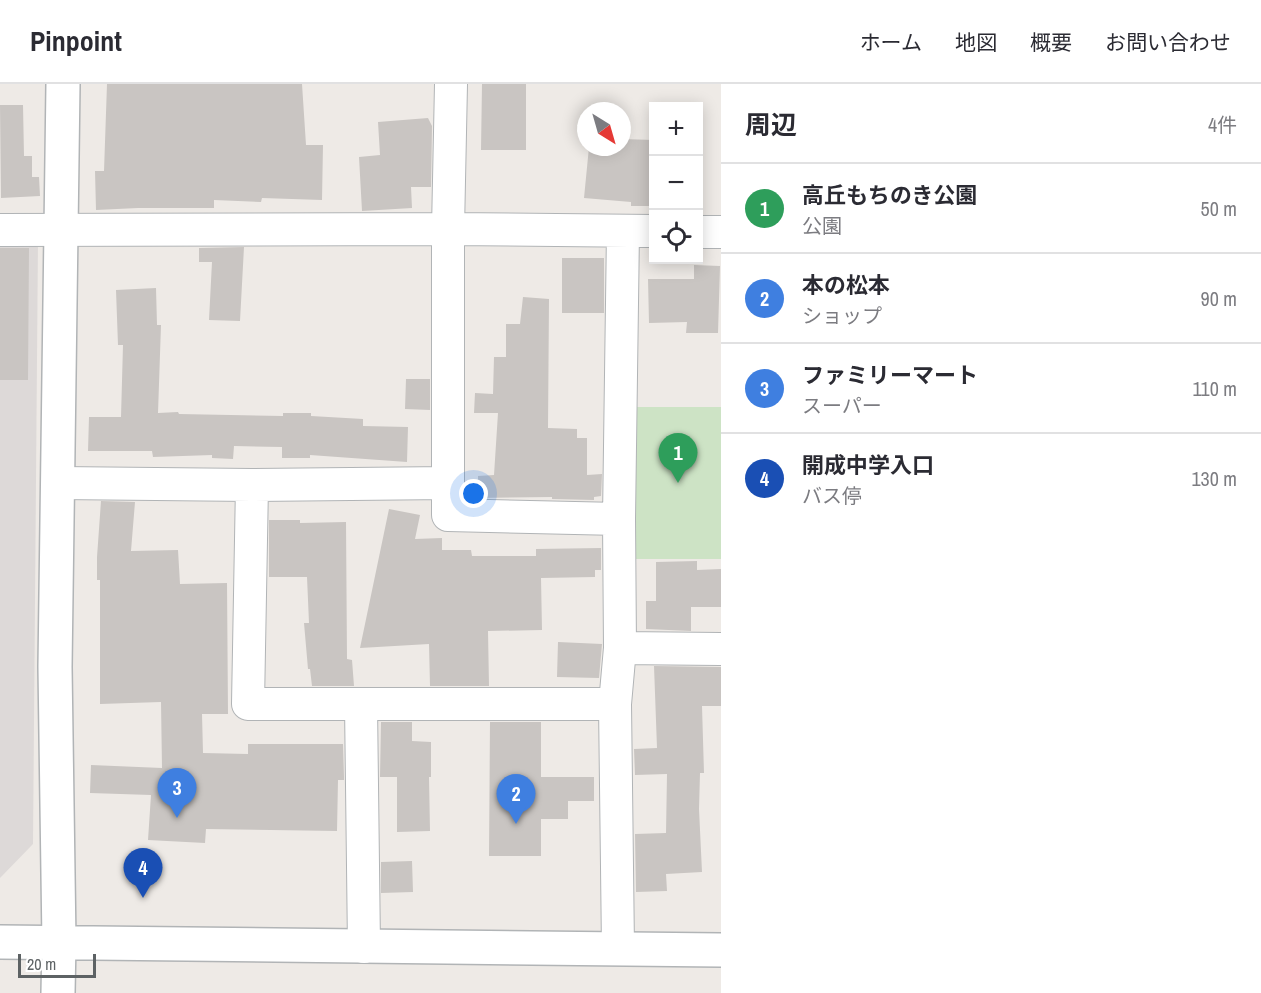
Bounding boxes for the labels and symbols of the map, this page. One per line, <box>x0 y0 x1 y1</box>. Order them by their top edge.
north arrow <box>577 102 631 156</box>
pin: 1 <box>658 434 698 483</box>
your location <box>459 479 488 508</box>
pin: 3 <box>158 768 196 818</box>
pin: 2 <box>496 774 536 824</box>
pin: 4 <box>124 848 162 898</box>
scale bar <box>18 951 96 978</box>

